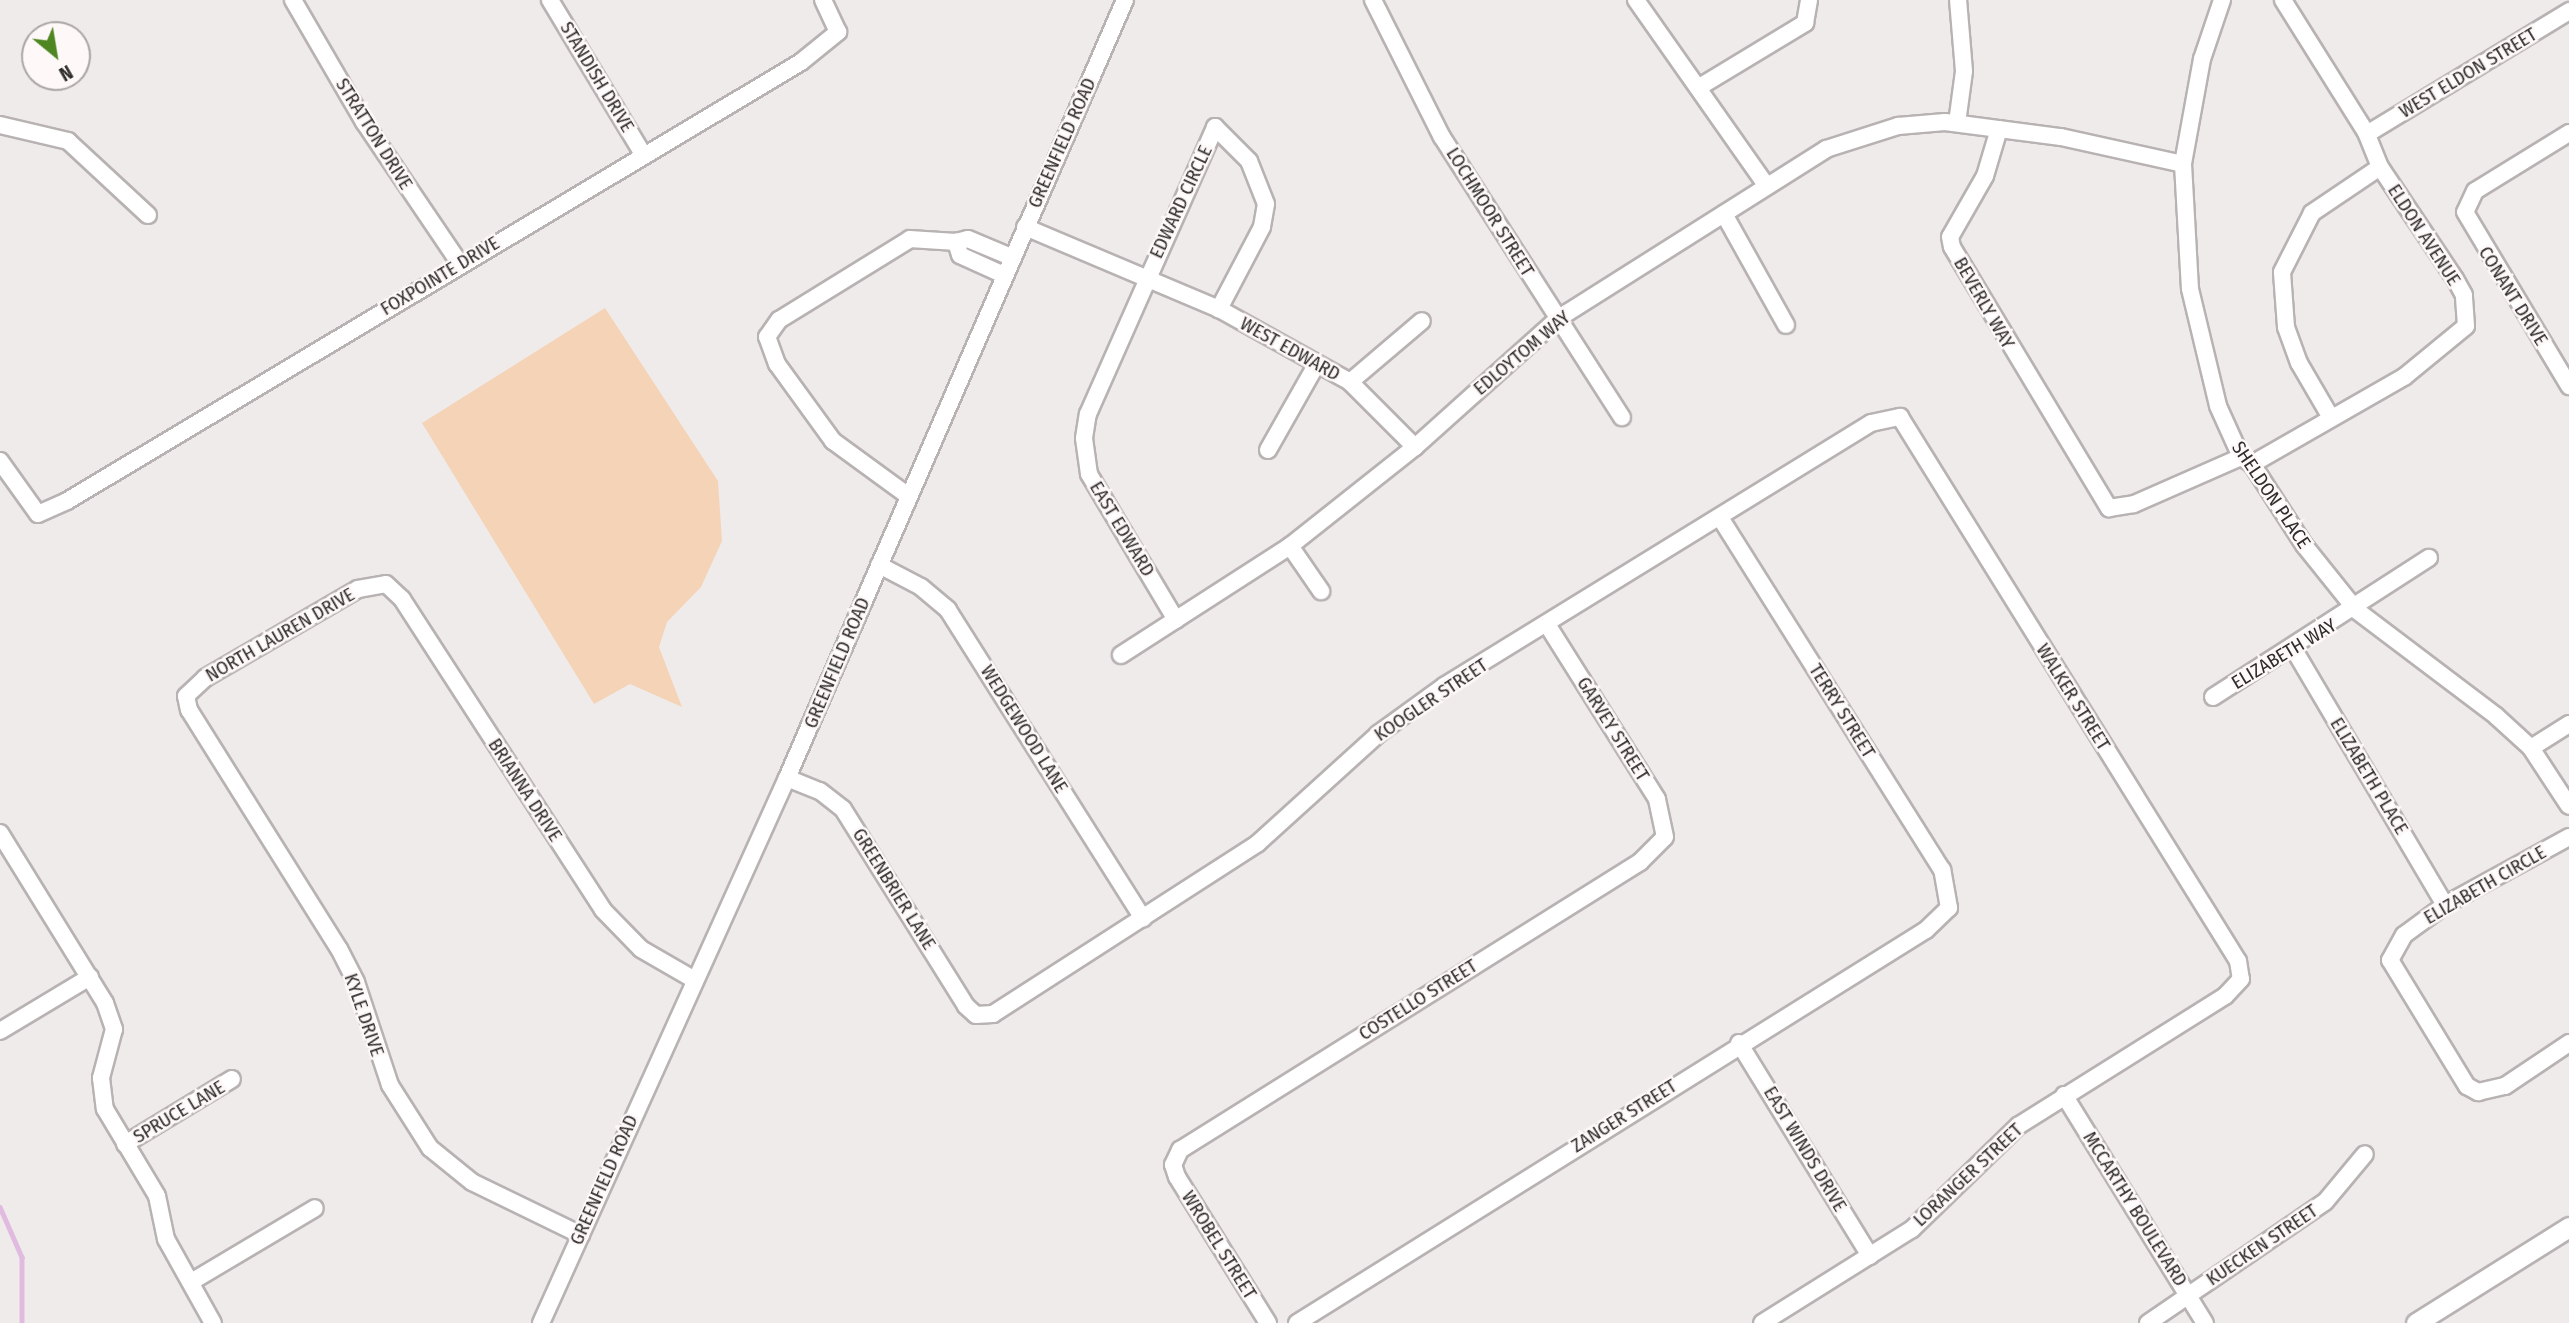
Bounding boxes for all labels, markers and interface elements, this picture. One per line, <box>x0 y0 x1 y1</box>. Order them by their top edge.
street label: STANDISH DRIVE <box>555 18 639 136</box>
north arrow <box>21 21 91 91</box>
street label: WEST ELDON STREET <box>2395 23 2541 123</box>
text: N <box>55 60 76 86</box>
street label: STRATTON DRIVE <box>331 74 417 194</box>
street label: GREENFIELD ROAD <box>1023 75 1101 211</box>
street label: EDWARD CIRCLE <box>1145 142 1217 262</box>
street label: LOCHMOOR STREET <box>1441 143 1539 281</box>
street label: ELDON AVENUE <box>2383 180 2465 290</box>
street label: FOXPOINTE DRIVE <box>377 232 503 320</box>
street label: CONANT DRIVE <box>2474 242 2552 350</box>
street label: BEVERLY WAY <box>1949 253 2019 353</box>
street label: EDLOYTOM WAY <box>1469 306 1575 400</box>
street label: WEST EDWARD <box>1236 312 1344 386</box>
street label: SHELDON PLACE <box>2227 437 2315 553</box>
street label: EAST EDWARD <box>1085 477 1159 581</box>
street label: NORTH LAUREN DRIVE <box>202 583 358 687</box>
street label: GREENFIELD ROAD <box>799 594 875 732</box>
street label: ELIZABETH WAY <box>2228 614 2340 694</box>
street label: WALKER STREET <box>2031 640 2115 754</box>
street label: KOOGLER STREET <box>1370 654 1492 746</box>
street label: TERRY STREET <box>1804 660 1880 762</box>
street label: WEDGEWOOD LANE <box>976 661 1072 797</box>
street label: GARVEY STREET <box>1572 673 1654 785</box>
street label: ELIZABETH PLACE <box>2325 714 2413 838</box>
street label: BRIANNA DRIVE <box>483 734 567 846</box>
street label: GREENBRIER LANE <box>848 824 940 954</box>
street label: ELIZABETH CIRCLE <box>2420 841 2550 929</box>
street label: COSTELLO STREET <box>1355 955 1481 1045</box>
street label: KYLE DRIVE <box>339 971 389 1059</box>
street label: ZANGER STREET <box>1567 1075 1681 1157</box>
street label: SPRUCE LANE <box>129 1076 229 1148</box>
street label: EAST WINDS DRIVE <box>1759 1082 1851 1216</box>
street label: GREENFIELD ROAD <box>565 1112 643 1248</box>
street label: LORANGER STREET <box>1909 1119 2027 1231</box>
street label: MCCARTHY BOULEVARD <box>2078 1127 2192 1291</box>
street label: WROBEL STREET <box>1177 1187 1261 1303</box>
street label: KUECKEN STREET <box>2202 1199 2322 1291</box>

